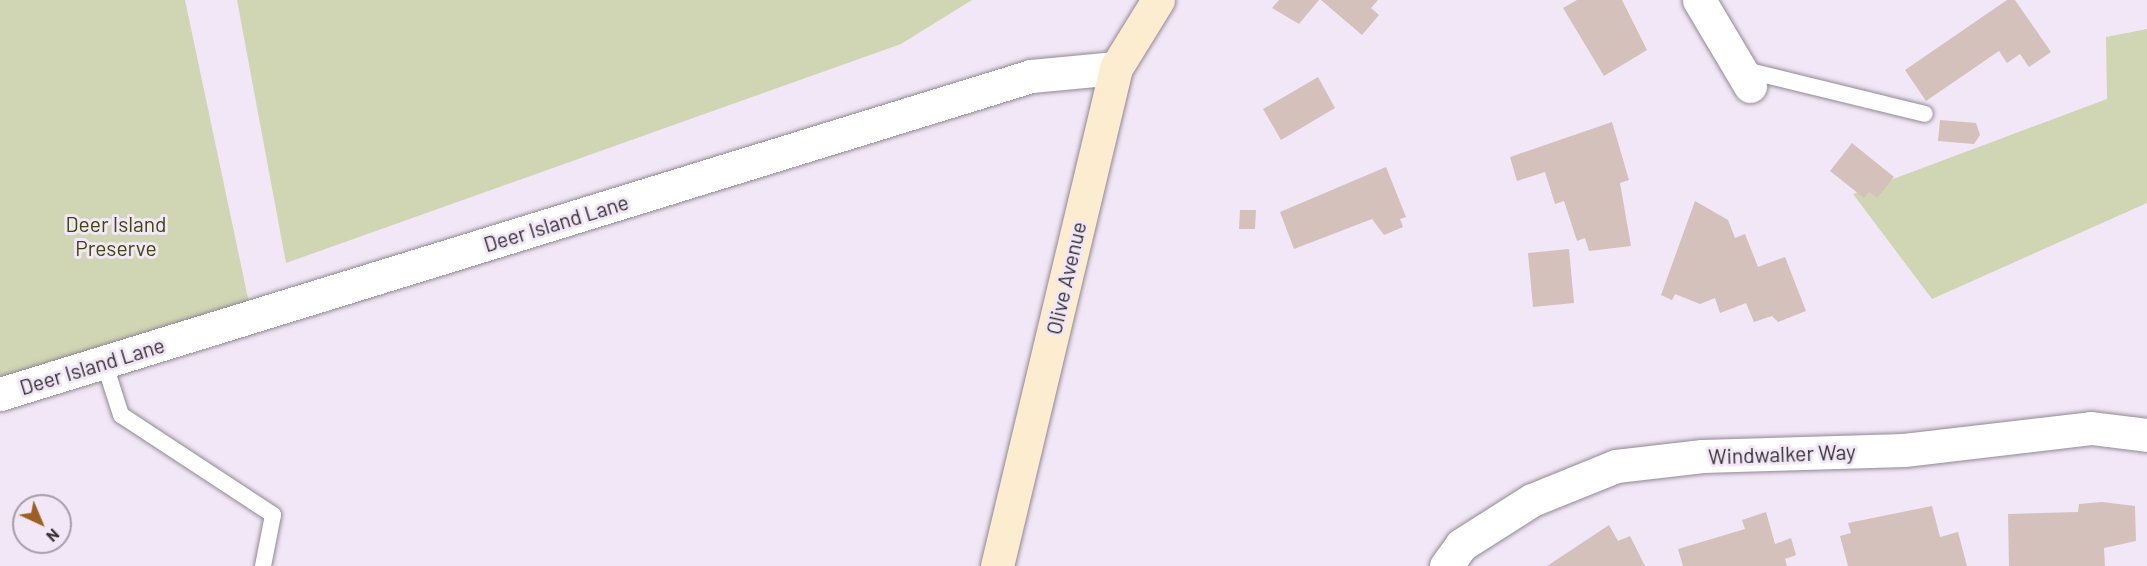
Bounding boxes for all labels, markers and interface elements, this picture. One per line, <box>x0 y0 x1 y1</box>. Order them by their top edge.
street label: Deer Island Lane <box>481 189 631 257</box>
park label: Deer Island Preserve <box>66 211 166 261</box>
street label: Olive Avenue <box>1041 219 1091 337</box>
street label: Deer Island Lane <box>17 332 167 400</box>
street label: Windwalker Way <box>1708 439 1856 469</box>
north arrow <box>12 494 72 554</box>
text: N <box>43 525 64 546</box>

